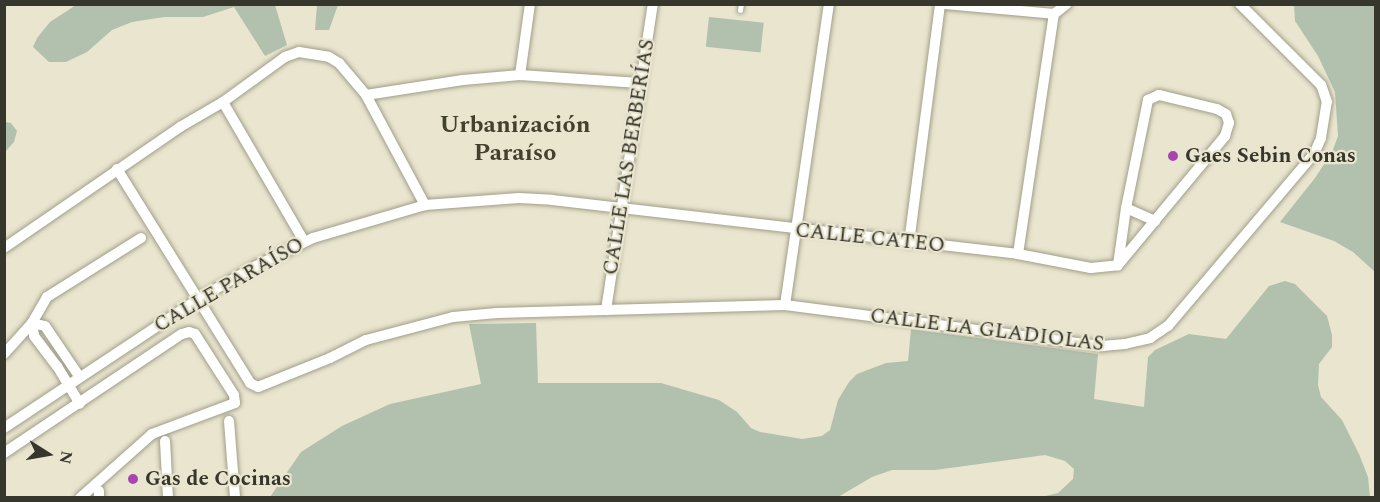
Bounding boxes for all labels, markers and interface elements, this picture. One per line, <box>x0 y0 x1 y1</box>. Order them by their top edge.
street label: CALLE LAS BERBERÍAS <box>598 37 660 277</box>
district label: Urbanización Paraíso <box>439 112 591 168</box>
place label: Gaes Sebin Conas <box>1185 143 1356 169</box>
marker: Gaes Sebin Conas <box>1166 149 1180 163</box>
street label: CALLE CATEO <box>794 218 946 258</box>
street label: CALLE PARAÍSO <box>150 232 308 338</box>
street label: CALLE LA GLADIOLAS <box>869 303 1105 357</box>
north arrow <box>18 424 78 484</box>
text: N <box>53 449 79 466</box>
place label: Gas de Cocinas <box>145 466 291 492</box>
marker: Gas de Cocinas <box>126 472 140 486</box>

